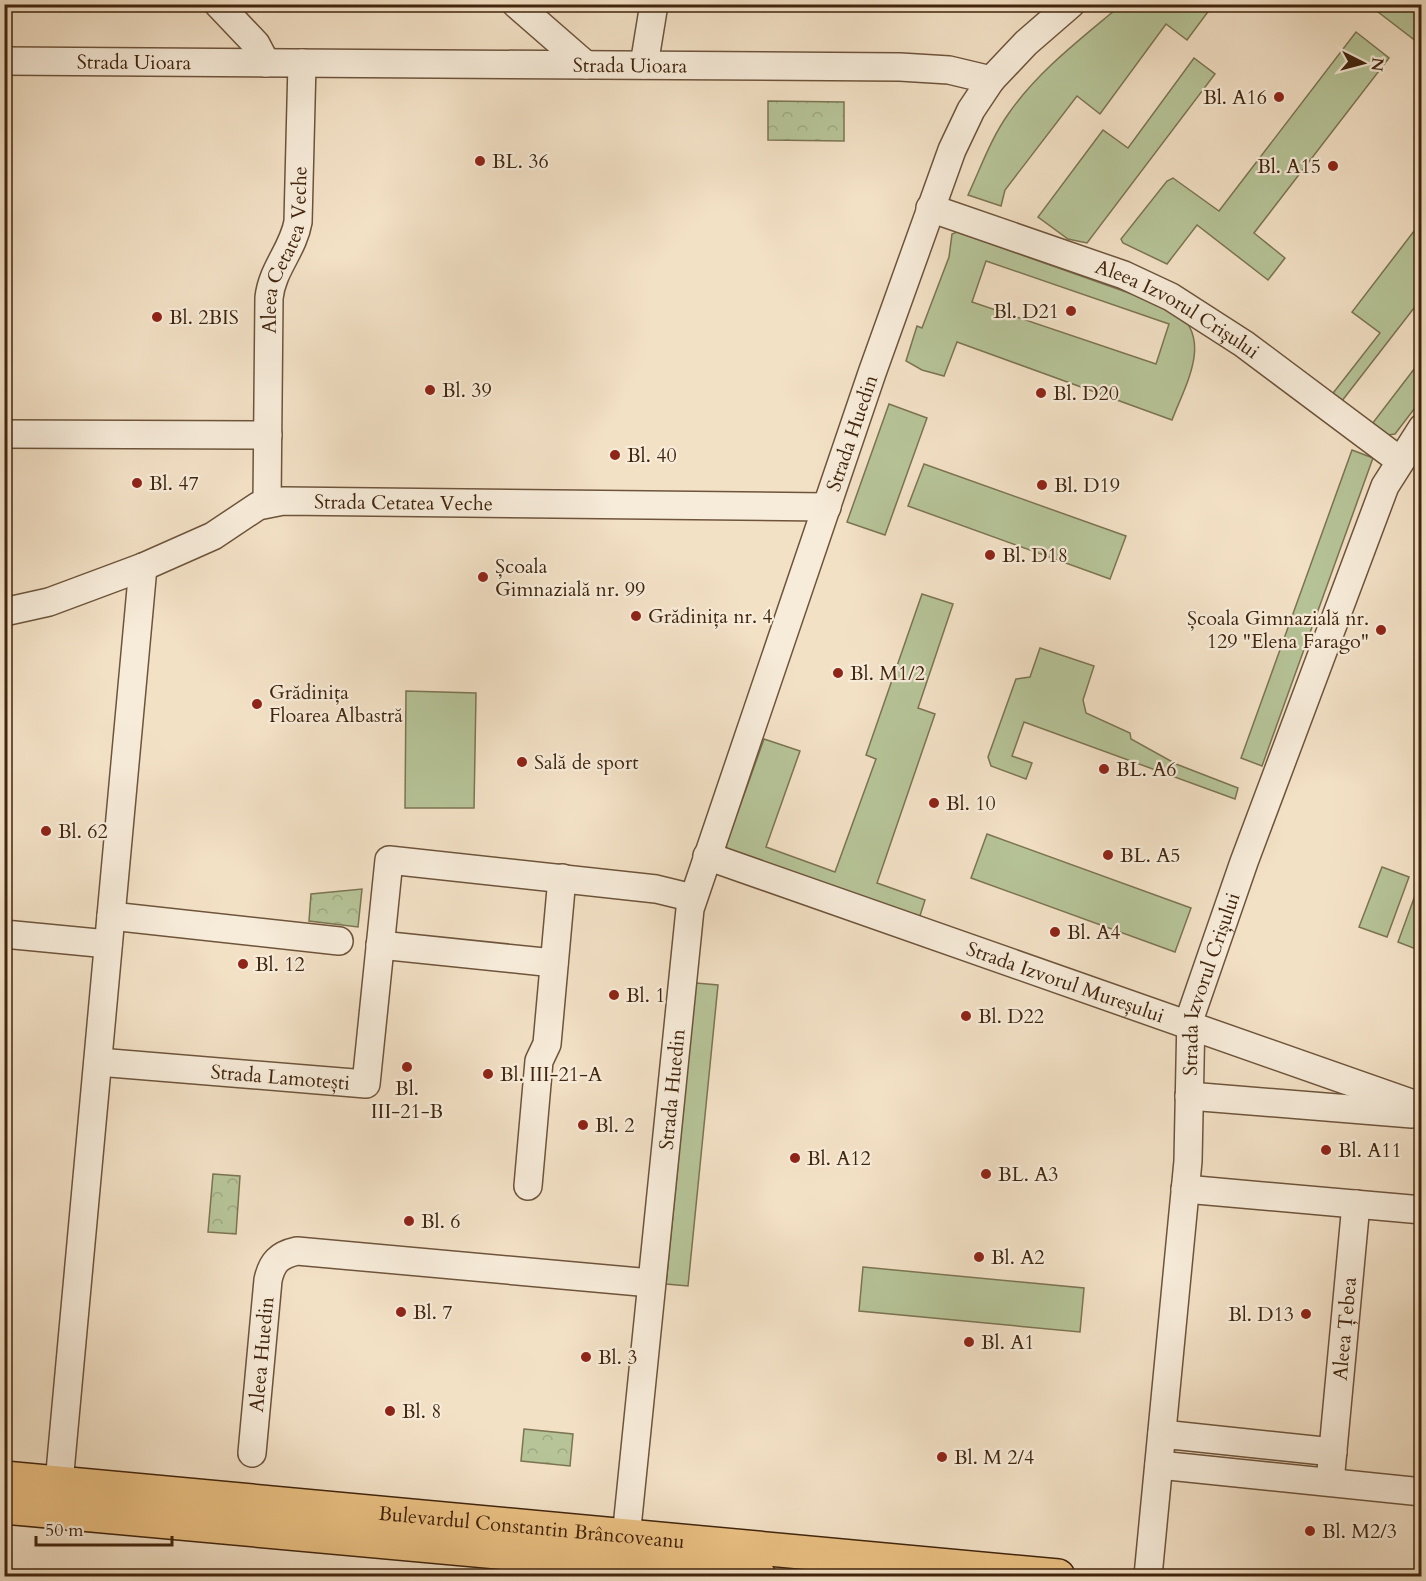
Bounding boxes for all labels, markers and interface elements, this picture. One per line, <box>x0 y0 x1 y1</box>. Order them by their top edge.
north arrow <box>1333 33 1393 93</box>
street label: Strada Uioara <box>77 48 192 76</box>
street label: Strada Uioara <box>573 51 688 79</box>
text: N <box>1365 56 1389 73</box>
place label: Bl. A16 <box>1203 84 1267 111</box>
marker: Bl. A16 <box>1272 90 1286 104</box>
place label: BL. 36 <box>492 148 549 175</box>
place label: Bl. A15 <box>1257 153 1321 180</box>
marker: BL. 36 <box>473 154 487 168</box>
marker: Bl. A15 <box>1326 159 1340 173</box>
street label: Aleea Cetatea Veche <box>255 166 313 334</box>
street label: Aleea Izvorul Crișului <box>1092 253 1265 365</box>
place label: Bl. D21 <box>993 298 1059 325</box>
place label: Bl. 2BIS <box>169 304 239 331</box>
marker: Bl. D21 <box>1064 304 1078 318</box>
marker: Bl. 2BIS <box>150 310 164 324</box>
street label: Strada Huedin <box>819 371 884 495</box>
place label: Bl. 39 <box>442 377 492 404</box>
place label: Bl. D20 <box>1053 380 1119 407</box>
marker: Bl. 39 <box>423 383 437 397</box>
marker: Bl. D20 <box>1034 386 1048 400</box>
place label: Bl. 40 <box>627 442 677 469</box>
marker: Bl. 40 <box>608 448 622 462</box>
place label: Bl. 47 <box>149 470 199 497</box>
place label: Bl. D19 <box>1054 472 1120 499</box>
marker: Bl. 47 <box>130 476 144 490</box>
marker: Bl. D19 <box>1035 478 1049 492</box>
street label: Strada Cetatea Veche <box>314 488 493 517</box>
place label: Bl. D18 <box>1002 542 1068 569</box>
marker: Bl. D18 <box>983 548 997 562</box>
place label: Școala Gimnazială nr. 99 <box>495 553 645 603</box>
marker: Școala Gimnazială nr. 99 <box>476 570 490 584</box>
place label: Grădinița nr. 4 <box>648 603 773 630</box>
place label: Școala Gimnazială nr. 129 "Elena Farago" <box>1187 605 1369 655</box>
marker: Grădinița nr. 4 <box>629 609 643 623</box>
marker: Școala Gimnazială nr. 129 "Elena Farago" <box>1374 623 1388 637</box>
place label: Bl. M1/2 <box>850 660 925 687</box>
marker: Bl. M1/2 <box>831 666 845 680</box>
place label: Grădinița Floarea Albastră <box>269 679 403 729</box>
marker: Grădinița Floarea Albastră <box>250 697 264 711</box>
place label: Sală de sport <box>534 749 639 776</box>
marker: Sală de sport <box>515 755 529 769</box>
place label: BL. A6 <box>1116 756 1177 783</box>
marker: BL. A6 <box>1097 762 1111 776</box>
place label: Bl. 10 <box>946 790 996 817</box>
marker: Bl. 10 <box>927 796 941 810</box>
place label: Bl. 62 <box>58 818 108 845</box>
marker: Bl. 62 <box>39 824 53 838</box>
place label: BL. A5 <box>1120 842 1181 869</box>
marker: BL. A5 <box>1101 848 1115 862</box>
street label: Strada Izvorul Crișului <box>1176 888 1246 1076</box>
place label: Bl. A4 <box>1067 919 1121 946</box>
marker: Bl. A4 <box>1048 925 1062 939</box>
street label: Strada Izvorul Mureșului <box>963 935 1169 1029</box>
place label: Bl. 12 <box>255 951 305 978</box>
marker: Bl. 12 <box>236 957 250 971</box>
place label: Bl. 1 <box>626 982 665 1009</box>
marker: Bl. 1 <box>607 988 621 1002</box>
place label: Bl. D22 <box>978 1003 1044 1030</box>
marker: Bl. D22 <box>959 1009 973 1023</box>
street label: Strada Huedin <box>652 1027 691 1151</box>
street label: Strada Lamotești <box>210 1058 351 1096</box>
marker: Bl. III-21-B <box>400 1060 414 1074</box>
place label: Bl. III-21-A <box>500 1061 603 1088</box>
marker: Bl. III-21-A <box>481 1067 495 1081</box>
place label: Bl. III-21-B <box>371 1075 443 1125</box>
place label: Bl. 2 <box>595 1112 634 1139</box>
marker: Bl. 2 <box>576 1118 590 1132</box>
place label: Bl. A11 <box>1338 1137 1402 1164</box>
marker: Bl. A11 <box>1319 1143 1333 1157</box>
place label: Bl. A12 <box>807 1145 871 1172</box>
marker: Bl. A12 <box>788 1151 802 1165</box>
place label: BL. A3 <box>998 1161 1059 1188</box>
marker: BL. A3 <box>979 1167 993 1181</box>
place label: Bl. 6 <box>421 1208 460 1235</box>
marker: Bl. 6 <box>402 1214 416 1228</box>
place label: Bl. A2 <box>991 1244 1045 1271</box>
marker: Bl. A2 <box>972 1250 986 1264</box>
street label: Aleea Țebea <box>1326 1275 1363 1382</box>
street label: Aleea Huedin <box>242 1295 280 1413</box>
place label: Bl. 7 <box>413 1299 452 1326</box>
place label: Bl. D13 <box>1228 1301 1294 1328</box>
marker: Bl. 7 <box>394 1305 408 1319</box>
marker: Bl. D13 <box>1299 1307 1313 1321</box>
place label: Bl. A1 <box>981 1329 1035 1356</box>
marker: Bl. A1 <box>962 1335 976 1349</box>
place label: Bl. 3 <box>598 1344 637 1371</box>
marker: Bl. 3 <box>579 1350 593 1364</box>
place label: Bl. 8 <box>402 1398 441 1425</box>
marker: Bl. 8 <box>383 1404 397 1418</box>
place label: Bl. M 2/4 <box>954 1444 1034 1471</box>
marker: Bl. M 2/4 <box>935 1450 949 1464</box>
street label: Bulevardul Constantin Brâncoveanu <box>377 1499 686 1555</box>
scale bar <box>36 1509 172 1547</box>
text: 50 m <box>45 1518 84 1543</box>
place label: Bl. M2/3 <box>1322 1518 1397 1545</box>
marker: Bl. M2/3 <box>1303 1524 1317 1538</box>

